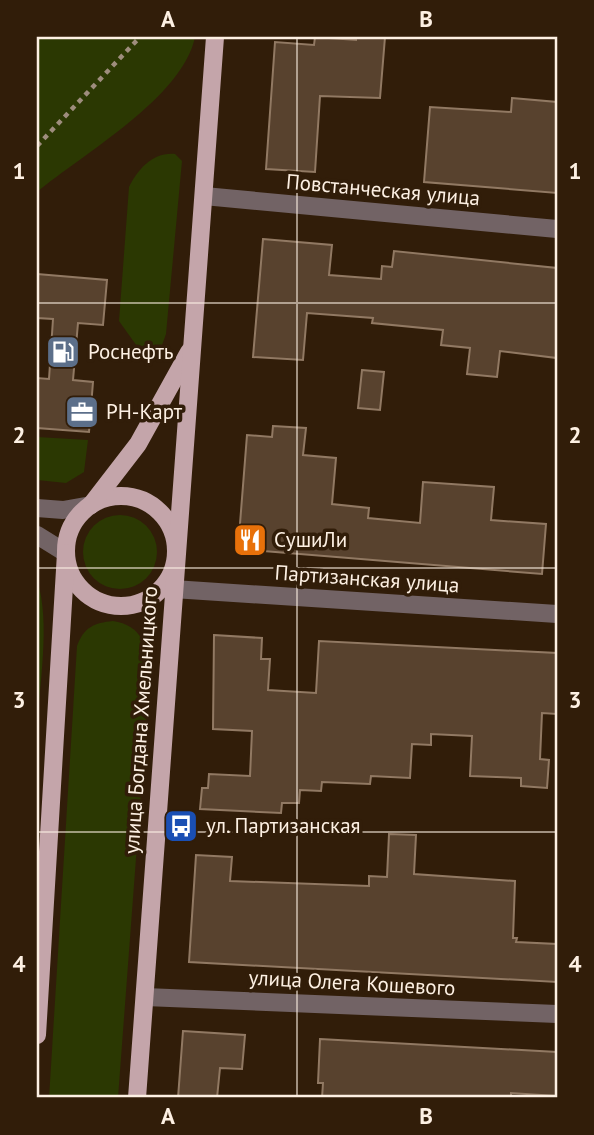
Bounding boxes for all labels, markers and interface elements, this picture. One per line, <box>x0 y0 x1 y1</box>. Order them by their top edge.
text: A <box>161 4 175 33</box>
text: B <box>419 4 433 33</box>
text: 1 <box>12 156 26 185</box>
text: 1 <box>568 156 582 185</box>
street label: Повстанческая улица <box>285 168 481 211</box>
fuel station icon: Роснефть <box>44 333 82 371</box>
place label: Роснефть <box>88 338 174 365</box>
office icon: РН-Карт <box>63 393 101 431</box>
place label: РН-Карт <box>106 398 183 425</box>
text: 2 <box>12 420 26 449</box>
text: 2 <box>568 420 582 449</box>
restaurant icon: СушиЛи <box>231 521 269 559</box>
place label: СушиЛи <box>274 526 347 553</box>
street label: Партизанская улица <box>274 559 460 598</box>
street label: улица Богдана Хмельницкого <box>118 585 163 855</box>
text: 3 <box>12 685 26 714</box>
text: 3 <box>568 685 582 714</box>
bus stop icon: ул. Партизанская <box>162 807 200 845</box>
place label: ул. Партизанская <box>206 812 361 839</box>
text: 4 <box>12 949 26 978</box>
text: 4 <box>568 949 582 978</box>
street label: улица Олега Кошевого <box>248 964 456 1001</box>
text: A <box>161 1101 175 1130</box>
text: B <box>419 1101 433 1130</box>

